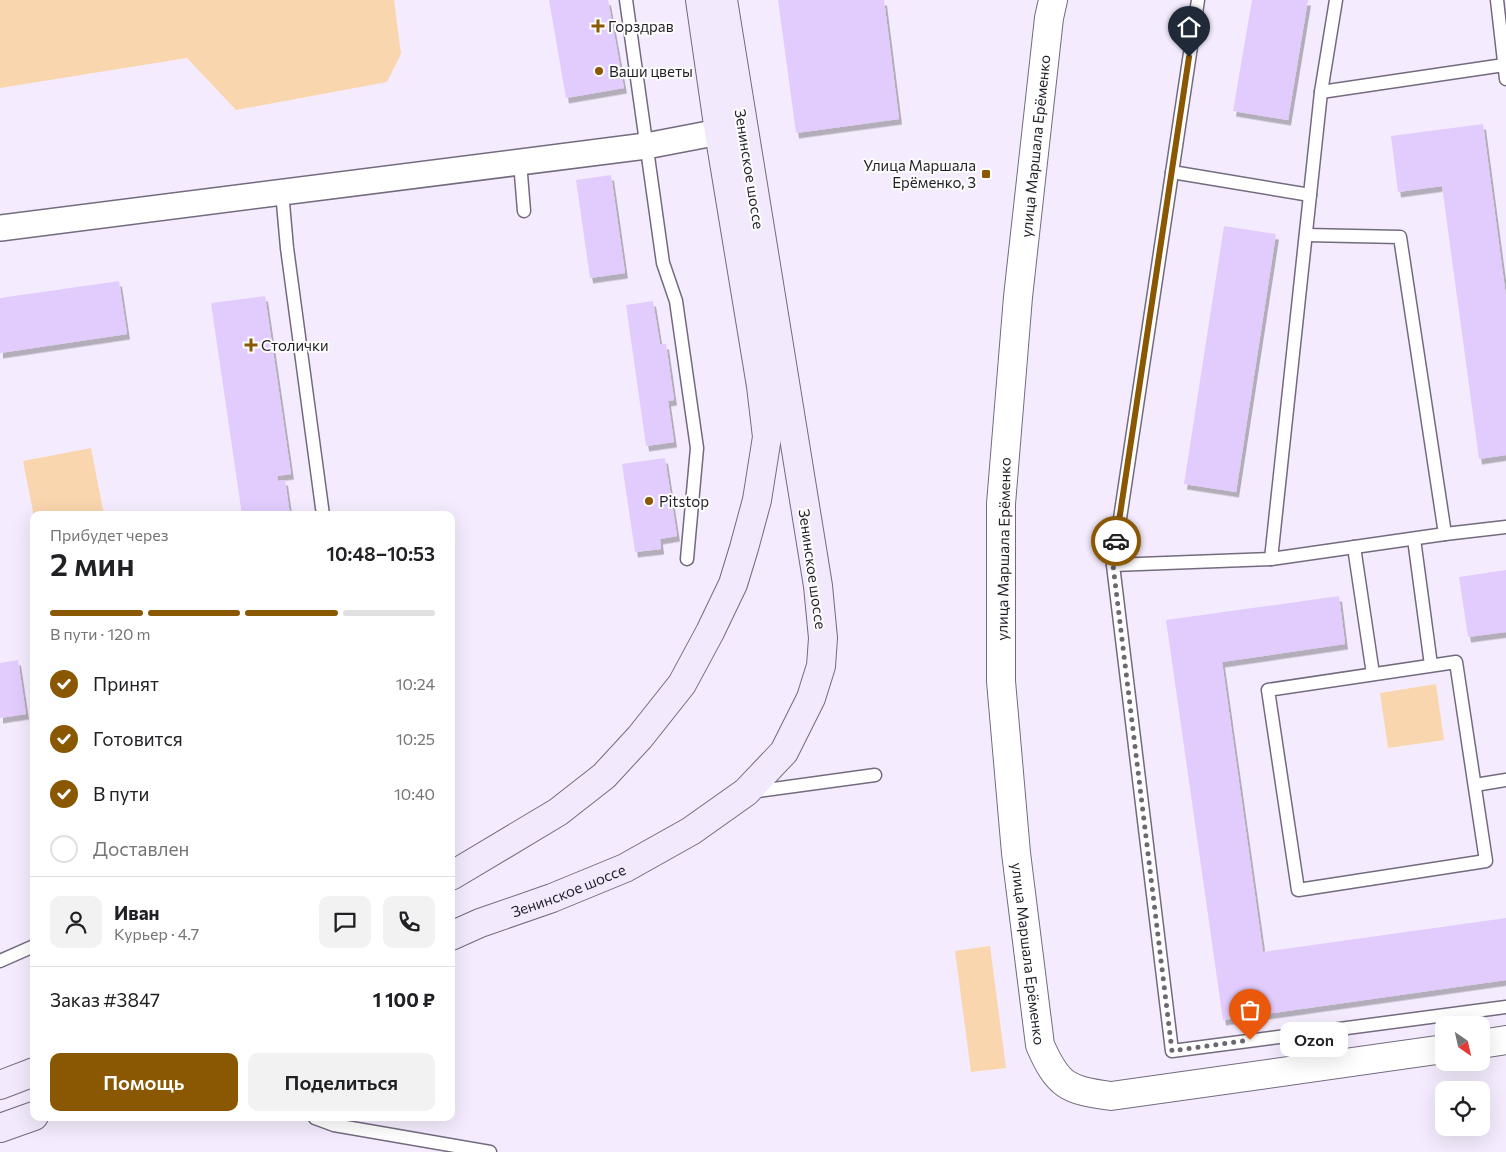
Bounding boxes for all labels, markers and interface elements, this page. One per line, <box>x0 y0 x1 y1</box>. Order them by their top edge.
pin <box>1168 6 1210 57</box>
icon: home <box>1175 13 1203 41</box>
place label: Горздрав <box>608 17 674 35</box>
marker: Горздрав <box>592 20 604 32</box>
street label: улица Маршала Ерёменко <box>1016 54 1054 238</box>
place label: Ваши цветы <box>609 62 693 80</box>
marker: Ваши цветы <box>593 65 605 77</box>
street label: Зенинское шоссе <box>732 108 768 230</box>
place label: Улица Маршала Ерёменко, 3 <box>863 156 976 191</box>
marker: Улица Маршала Ерёменко, 3 <box>980 168 992 180</box>
place label: Столички <box>261 336 329 354</box>
marker: Столички <box>245 339 257 351</box>
street label: улица Маршала Ерёменко <box>992 457 1014 641</box>
place label: Pitstop <box>659 492 709 510</box>
marker: Pitstop <box>643 495 655 507</box>
street label: Зенинское шоссе <box>796 508 830 630</box>
courier <box>1091 516 1141 566</box>
text: Прибудет через <box>50 525 169 544</box>
icon: car <box>1102 527 1130 555</box>
text: 10:48–10:53 <box>327 542 435 565</box>
text: 2 мин <box>50 543 135 583</box>
text: В пути · 120 m <box>50 624 151 643</box>
icon: check <box>50 670 78 698</box>
text: Принят <box>93 672 159 695</box>
text: 10:24 <box>396 674 435 693</box>
icon: check <box>50 725 78 753</box>
text: Готовится <box>93 727 183 750</box>
text: 10:25 <box>396 729 435 748</box>
icon: check <box>50 780 78 808</box>
text: В пути <box>93 782 149 805</box>
text: 10:40 <box>394 784 435 803</box>
text: Доставлен <box>93 837 189 860</box>
street label: Зенинское шоссе <box>509 860 628 920</box>
street label: улица Маршала Ерёменко <box>1008 861 1049 1046</box>
button: person <box>50 896 102 948</box>
button: chat <box>319 896 371 948</box>
button: phone <box>383 896 435 948</box>
text: Иван <box>114 901 160 924</box>
text: Курьер · 4.7 <box>114 924 199 943</box>
text: Заказ #3847 <box>50 988 160 1011</box>
text: 1 100 ₽ <box>373 988 435 1011</box>
pin <box>1229 989 1271 1040</box>
icon: bag <box>1236 996 1264 1024</box>
north arrow <box>1435 1016 1490 1071</box>
map controls <box>1435 1016 1490 1136</box>
callout: Ozon <box>1280 1022 1348 1058</box>
text: Ozon <box>1294 1030 1334 1049</box>
button: Помощь <box>50 1053 238 1111</box>
button: Поделиться <box>248 1053 435 1111</box>
button: locate <box>1435 1081 1490 1136</box>

